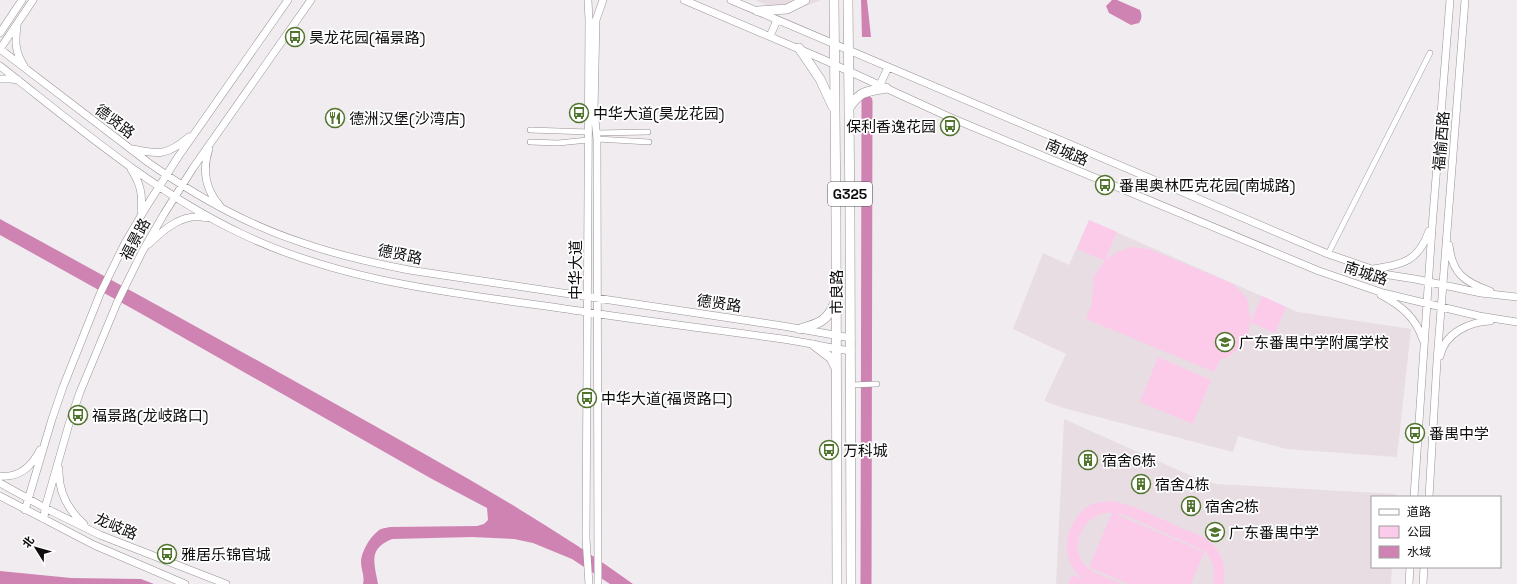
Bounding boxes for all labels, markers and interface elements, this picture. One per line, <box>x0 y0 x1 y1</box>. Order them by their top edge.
bus stop icon: 昊龙花园(福景路) <box>284 26 306 48</box>
place label: 昊龙花园(福景路) <box>309 28 425 48</box>
street label: 德贤路 <box>91 100 139 142</box>
bus stop icon: 中华大道(昊龙花园) <box>568 102 590 124</box>
place label: 中华大道(昊龙花园) <box>593 104 724 124</box>
restaurant icon: 德洲汉堡(沙湾店) <box>324 107 346 129</box>
place label: 德洲汉堡(沙湾店) <box>349 109 465 129</box>
street label: 福愉西路 <box>1429 110 1453 172</box>
bus stop icon: 保利香逸花园 <box>939 115 961 137</box>
place label: 保利香逸花园 <box>846 117 936 136</box>
street label: 南城路 <box>1043 134 1091 170</box>
bus stop icon: 番禺奥林匹克花园(南城路) <box>1094 174 1116 196</box>
place label: 番禺奥林匹克花园(南城路) <box>1119 176 1295 196</box>
road number: G325 <box>828 182 872 206</box>
street label: 福景路 <box>116 215 154 263</box>
street label: 德贤路 <box>376 240 424 268</box>
street label: 中华大道 <box>566 240 585 300</box>
street label: 南城路 <box>1342 257 1390 289</box>
street label: 市良路 <box>827 269 846 315</box>
street label: 德贤路 <box>695 290 743 316</box>
school or university icon: 广东番禺中学附属学校 <box>1214 331 1236 353</box>
place label: 广东番禺中学附属学校 <box>1239 333 1389 352</box>
bus stop icon: 中华大道(福贤路口) <box>576 387 598 409</box>
place label: 中华大道(福贤路口) <box>601 389 732 409</box>
bus stop icon: 福景路(龙岐路口) <box>67 404 89 426</box>
place label: 福景路(龙岐路口) <box>92 406 208 426</box>
bus stop icon: 番禺中学 <box>1404 422 1426 444</box>
place label: 番禺中学 <box>1429 424 1489 443</box>
bus stop icon: 万科城 <box>818 439 840 461</box>
place label: 万科城 <box>843 441 888 460</box>
building icon: 宿舍6栋 <box>1077 449 1099 471</box>
place label: 宿舍6栋 <box>1102 451 1156 470</box>
building icon: 宿舍4栋 <box>1130 473 1152 495</box>
place label: 宿舍4栋 <box>1155 475 1209 494</box>
building icon: 宿舍2栋 <box>1180 495 1202 517</box>
legend <box>1371 496 1501 568</box>
place label: 宿舍2栋 <box>1205 497 1259 516</box>
text: 道路 <box>1407 504 1431 520</box>
street label: 龙岐路 <box>92 508 140 544</box>
school or university icon: 广东番禺中学 <box>1204 521 1226 543</box>
place label: 广东番禺中学 <box>1229 523 1319 542</box>
text: 公园 <box>1407 524 1431 540</box>
north arrow <box>16 528 56 568</box>
text: 北 <box>19 533 37 551</box>
bus stop icon: 雅居乐锦官城 <box>156 543 178 565</box>
text: 水域 <box>1407 544 1431 560</box>
place label: 雅居乐锦官城 <box>181 545 271 564</box>

